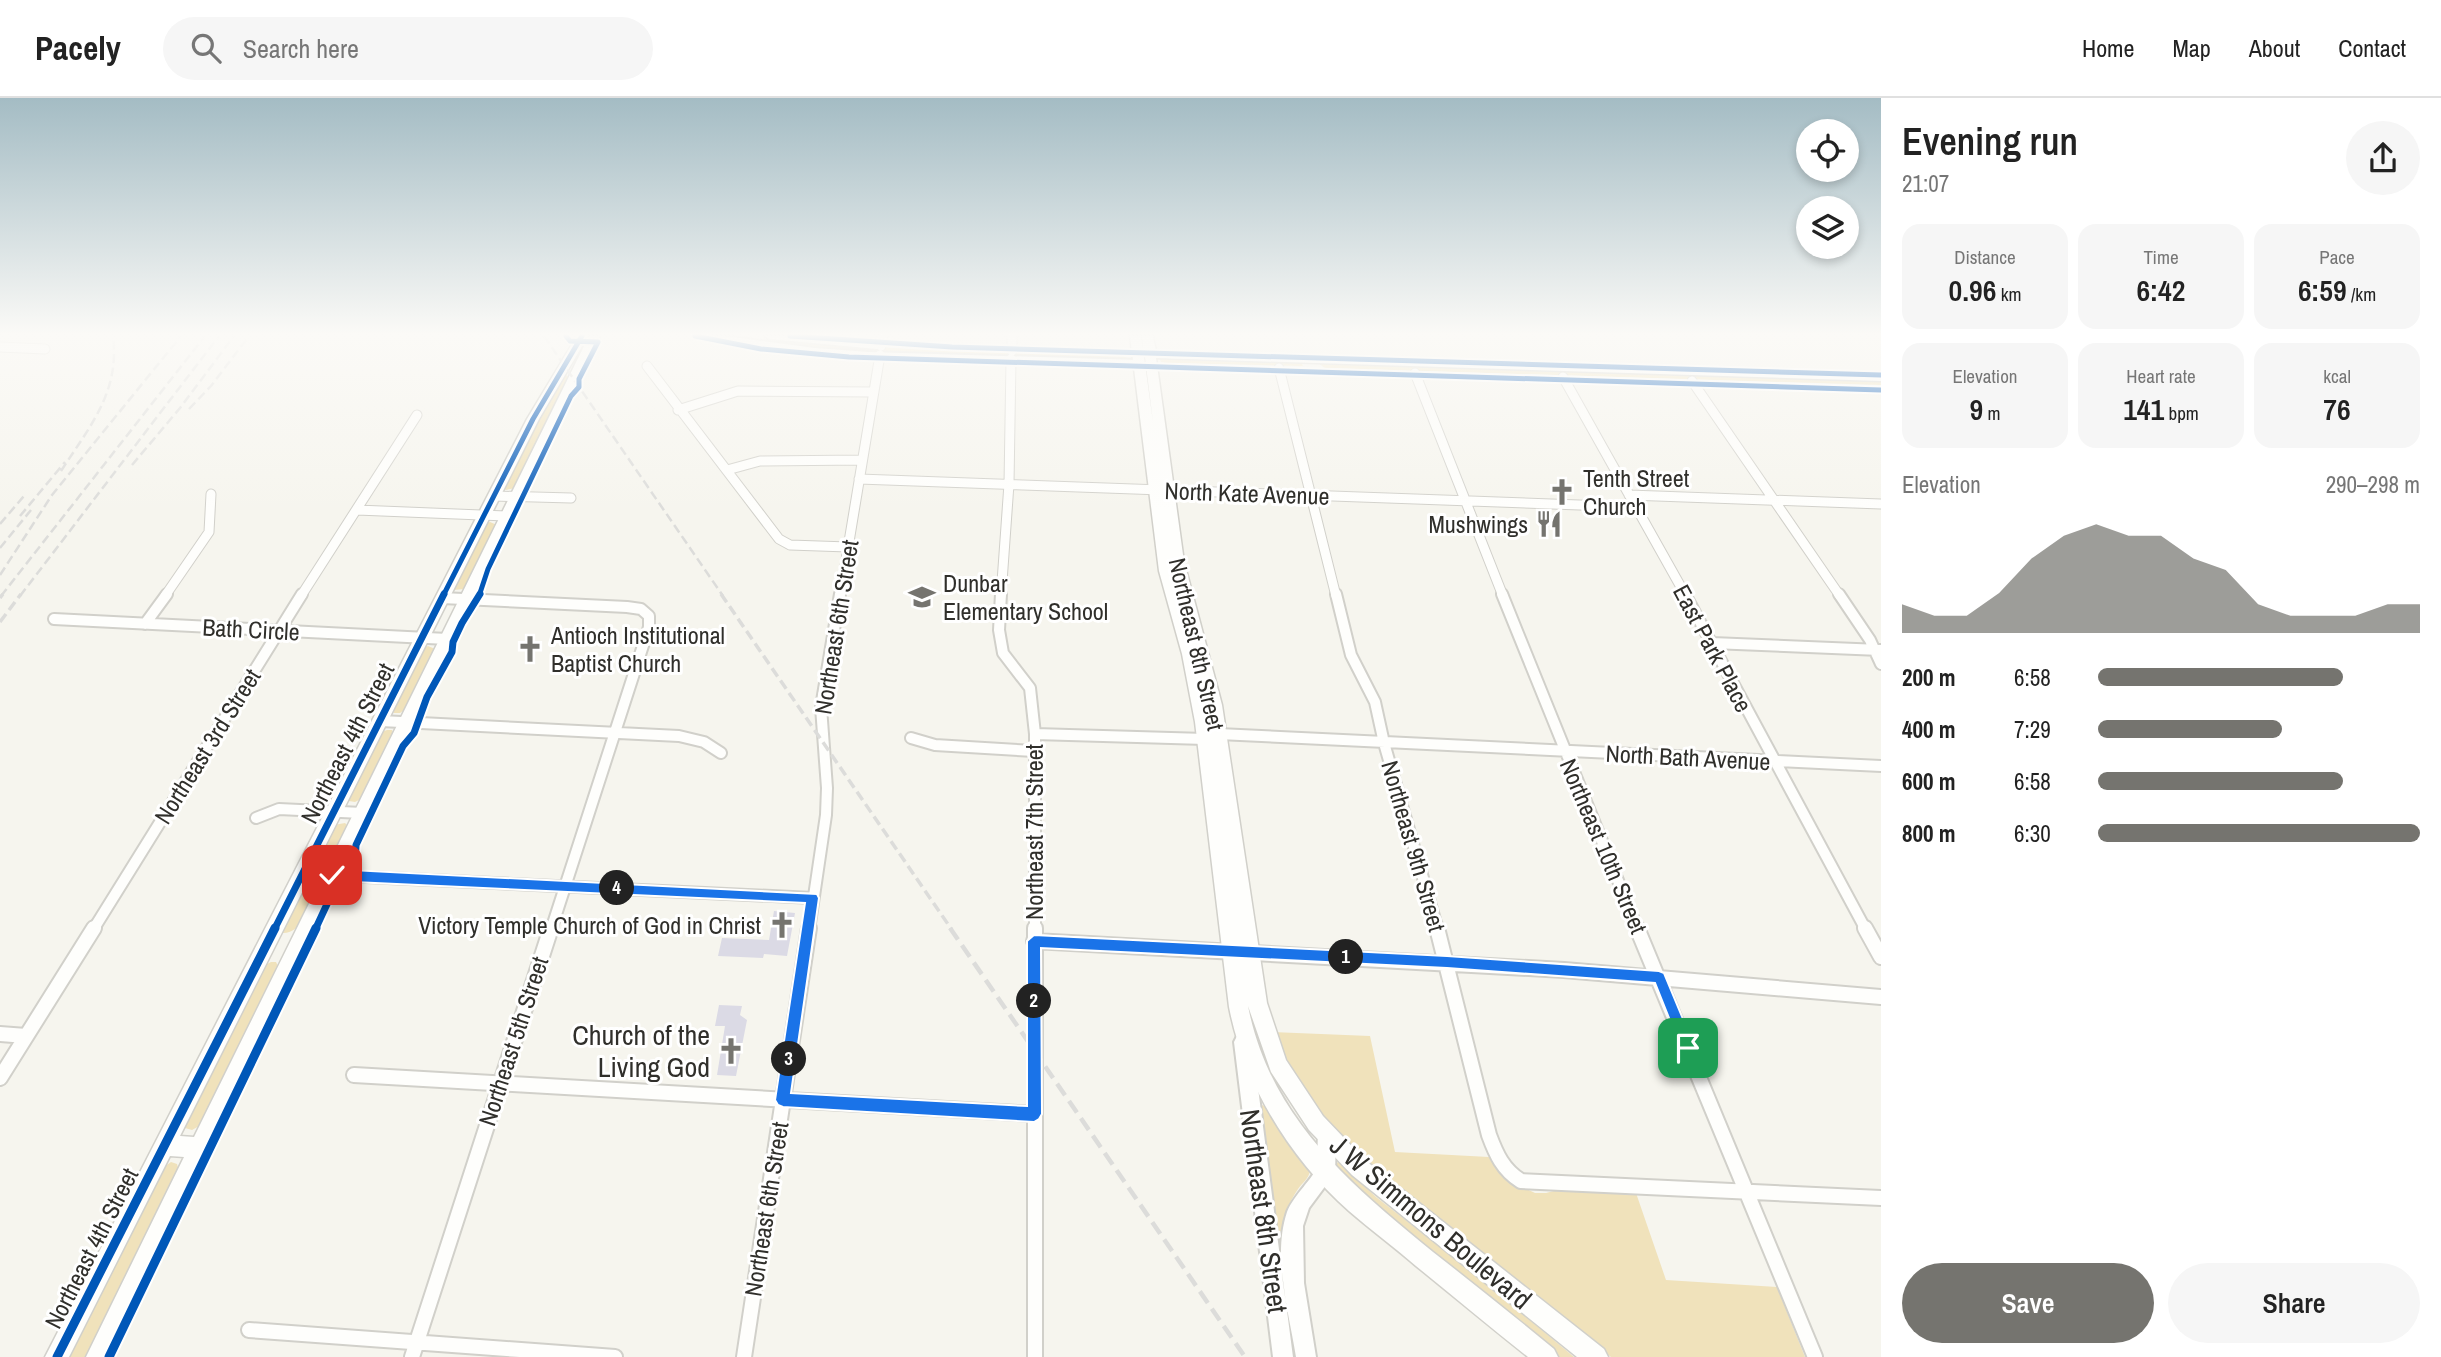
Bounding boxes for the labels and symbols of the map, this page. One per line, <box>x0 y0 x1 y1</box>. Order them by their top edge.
place label: Tenth Street Church <box>1583 462 1690 522</box>
street label: North Kate Avenue <box>1164 474 1330 512</box>
church icon: Tenth Street Church <box>1547 477 1577 507</box>
place label: Mushwings <box>1428 508 1528 540</box>
restaurant icon: Mushwings <box>1534 509 1564 539</box>
street label: Northeast 6th Street <box>806 537 866 716</box>
street label: Northeast 8th Street <box>1162 555 1233 734</box>
place label: Dunbar Elementary School <box>943 567 1108 627</box>
street label: East Park Place <box>1666 579 1760 717</box>
school or university icon: Dunbar Elementary School <box>907 582 937 612</box>
street label: Bath Circle <box>202 610 300 648</box>
place label: Antioch Institutional Baptist Church <box>550 619 725 679</box>
church icon: Antioch Institutional Baptist Church <box>515 634 545 664</box>
street label: Northeast 4th Street <box>293 657 401 829</box>
street label: Northeast 3rd Street <box>146 662 268 830</box>
street label: North Bath Avenue <box>1605 737 1771 777</box>
street label: Northeast 7th Street <box>1018 743 1050 920</box>
street label: Northeast 10th Street <box>1553 754 1655 939</box>
street label: Northeast 9th Street <box>1374 757 1454 936</box>
pin <box>302 845 362 905</box>
pin: 4 <box>600 870 634 906</box>
place label: Victory Temple Church of God in Christ <box>418 909 762 941</box>
church icon: Victory Temple Church of God in Christ <box>767 910 797 940</box>
pin: 1 <box>1328 940 1364 974</box>
street label: Northeast 5th Street <box>471 952 556 1130</box>
pin: 2 <box>1016 984 1052 1018</box>
place label: Church of the Living God <box>572 1016 710 1086</box>
pin <box>1658 1018 1718 1078</box>
church icon: Church of the Living God <box>716 1036 746 1066</box>
pin: 3 <box>772 1042 806 1076</box>
street label: Northeast 8th Street <box>1231 1107 1297 1315</box>
street label: Northeast 6th Street <box>736 1119 796 1298</box>
street label: J W Simmons Boulevard <box>1322 1126 1540 1318</box>
street label: Northeast 4th Street <box>37 1162 145 1334</box>

